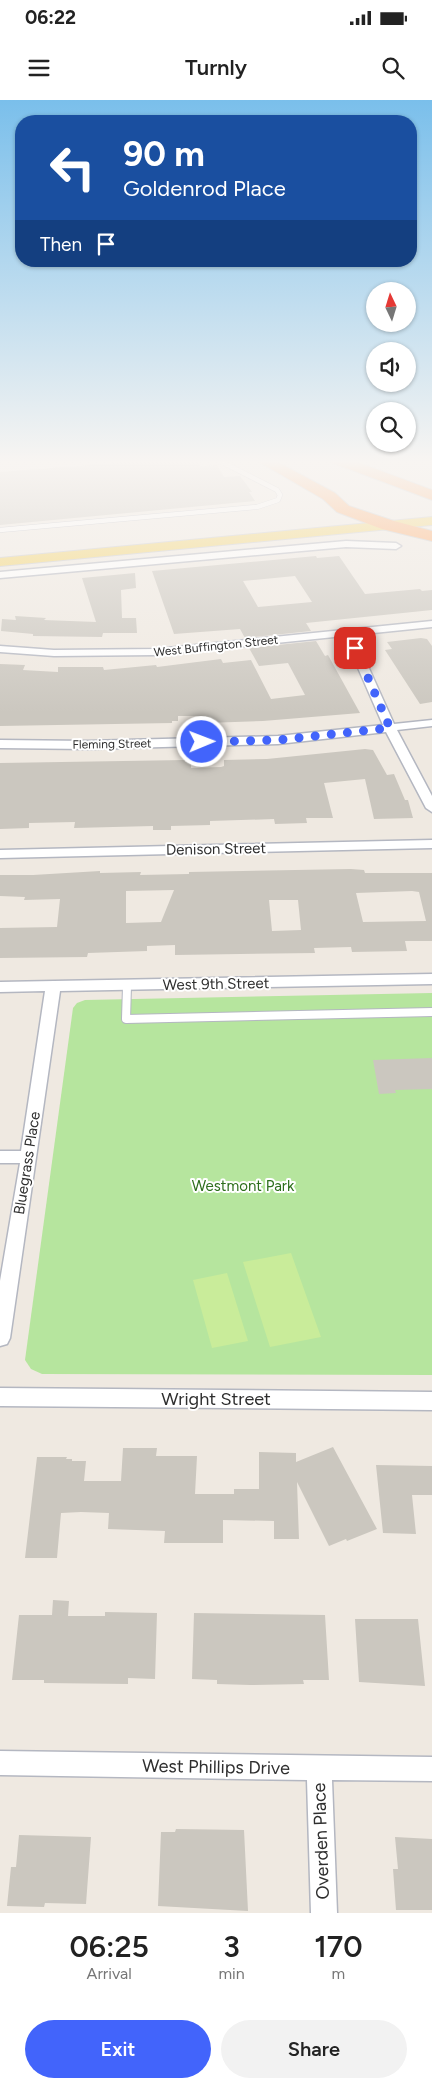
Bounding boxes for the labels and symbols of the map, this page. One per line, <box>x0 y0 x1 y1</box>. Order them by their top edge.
north arrow <box>366 282 416 332</box>
pin <box>334 627 376 669</box>
street label: West Buffington Street <box>153 632 279 659</box>
position arrow <box>175 715 227 767</box>
street label: Fleming Street <box>72 736 152 752</box>
street label: Denison Street <box>166 839 267 859</box>
street label: West 9th Street <box>163 974 270 994</box>
street label: Bluegrass Place <box>10 1110 44 1216</box>
park label: Westmont Park <box>192 1177 295 1195</box>
street label: Wright Street <box>161 1388 271 1410</box>
street label: West Phillips Drive <box>142 1755 290 1779</box>
street label: Overden Place <box>308 1782 334 1900</box>

